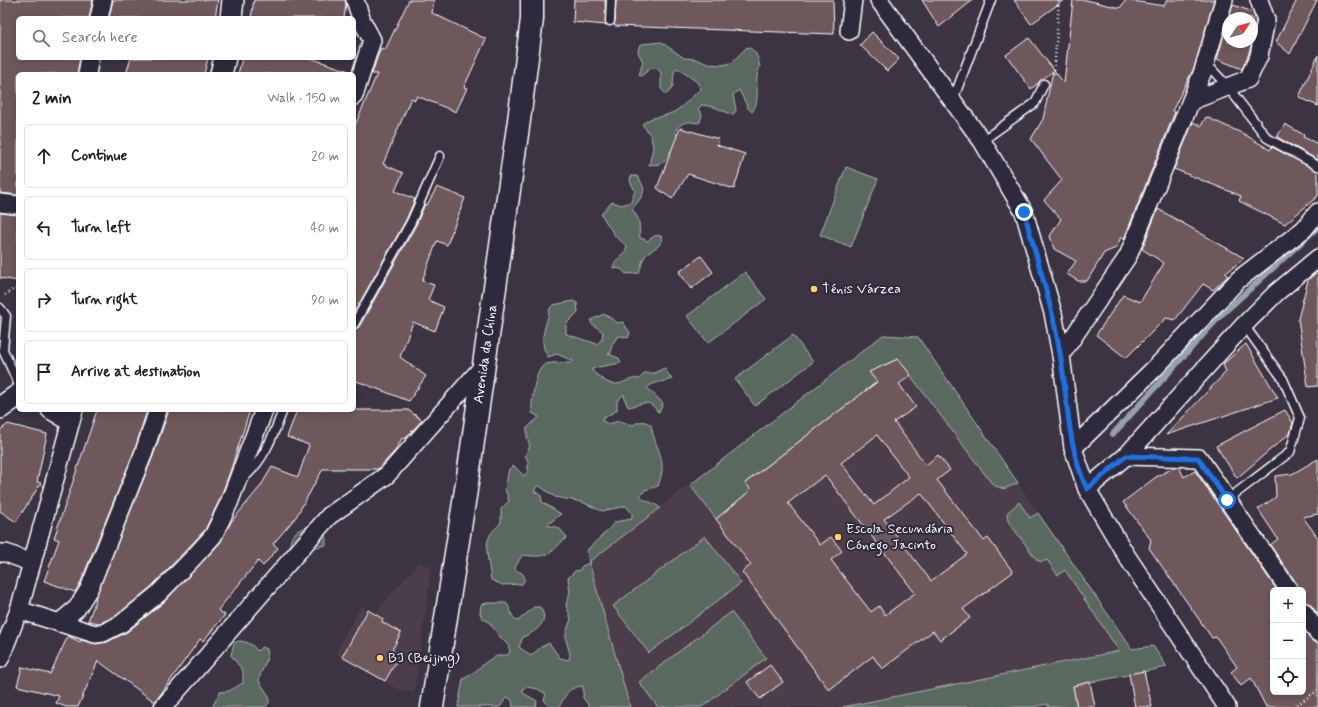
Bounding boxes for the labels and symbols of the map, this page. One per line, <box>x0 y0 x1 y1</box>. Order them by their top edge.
north arrow <box>1222 12 1258 48</box>
route end <box>1015 203 1033 221</box>
place label: Ténis Várzea <box>822 280 901 298</box>
marker: Ténis Várzea <box>809 284 819 294</box>
street label: Avenida da China <box>469 303 501 405</box>
route start <box>1218 491 1236 509</box>
place label: Escola Secundária Cónego Jacinto <box>846 520 953 556</box>
marker: Escola Secundária Cónego Jacinto <box>833 532 843 542</box>
place label: BJ (Beijing) <box>388 649 460 668</box>
marker: BJ (Beijing) <box>375 653 385 663</box>

